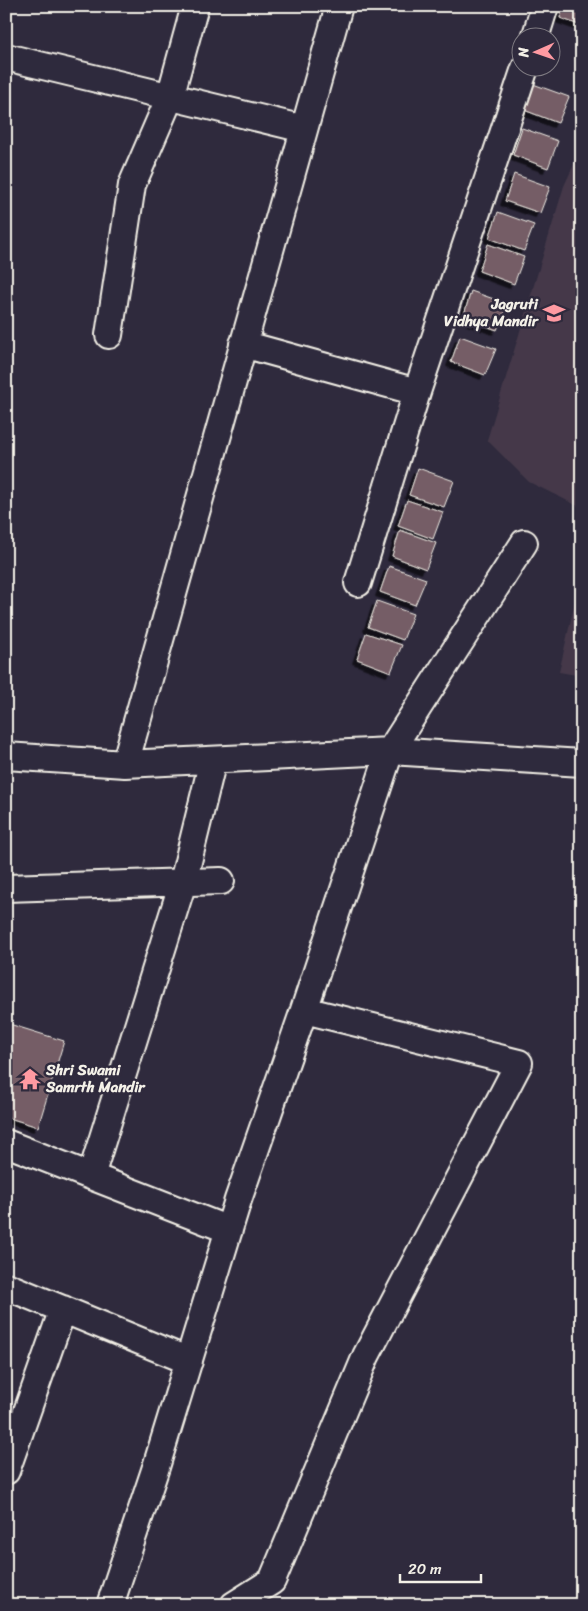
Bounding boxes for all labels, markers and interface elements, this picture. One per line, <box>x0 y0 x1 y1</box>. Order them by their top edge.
north arrow <box>510 28 560 78</box>
text: N <box>511 47 536 59</box>
place label: Jagruti Vidhya Mandir <box>444 291 540 334</box>
school or university icon: Jagruti Vidhya Mandir <box>541 300 567 326</box>
place label: Shri Swami Samrth Mandir <box>45 1057 146 1100</box>
temple icon: Shri Swami Samrth Mandir <box>17 1066 43 1092</box>
scale bar <box>400 1551 482 1583</box>
text: 20 m <box>408 1556 442 1582</box>

